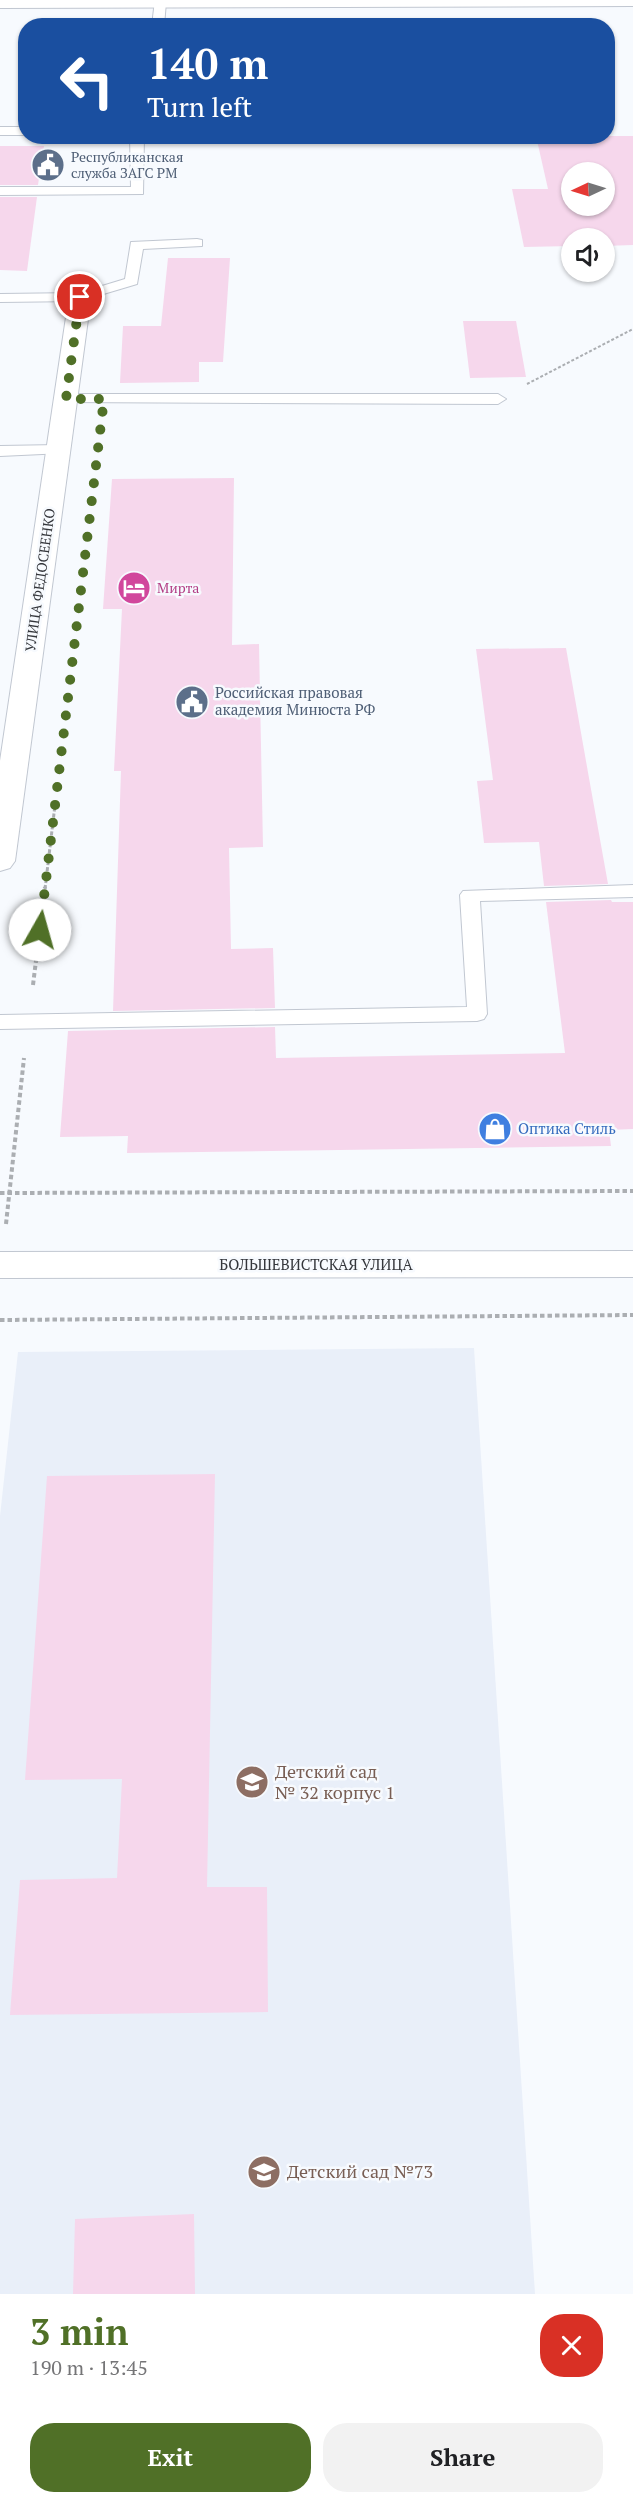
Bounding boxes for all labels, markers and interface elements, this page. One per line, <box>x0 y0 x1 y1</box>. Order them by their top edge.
text: 140 m <box>147 35 268 91</box>
icon: left <box>48 42 126 120</box>
text: Turn left <box>147 89 252 125</box>
public building icon: Республиканская служба ЗАГС РМ <box>30 147 66 183</box>
place label: Республиканская служба ЗАГС РМ <box>71 147 183 182</box>
north arrow <box>561 162 615 216</box>
map controls <box>561 162 615 282</box>
button: sound <box>561 228 615 282</box>
pin <box>54 271 105 322</box>
icon: arrive <box>63 280 96 313</box>
street label: УЛИЦА ФЕДОСЕЕНКО <box>20 507 59 653</box>
hotel icon: Мирта <box>116 570 152 606</box>
place label: Мирта <box>157 578 199 597</box>
place label: Российская правовая академия Минюста РФ <box>215 682 375 719</box>
public building icon: Российская правовая академия Минюста РФ <box>174 684 210 720</box>
position arrow <box>8 898 72 962</box>
shop icon: Оптика Стиль <box>477 1111 513 1147</box>
place label: Оптика Стиль <box>518 1118 616 1138</box>
street label: БОЛЬШЕВИСТСКАЯ УЛИЦА <box>219 1254 413 1274</box>
place label: Детский сад № 32 корпус 1 <box>275 1759 395 1804</box>
school or university icon: Детский сад № 32 корпус 1 <box>234 1764 270 1800</box>
school or university icon: Детский сад №73 <box>246 2154 282 2190</box>
place label: Детский сад №73 <box>287 2159 433 2183</box>
text: 3 min <box>30 2308 128 2355</box>
button: close <box>540 2314 603 2377</box>
text: 190 m · 13:45 <box>30 2354 148 2381</box>
button: Exit <box>30 2423 311 2492</box>
button: Share <box>323 2423 603 2492</box>

